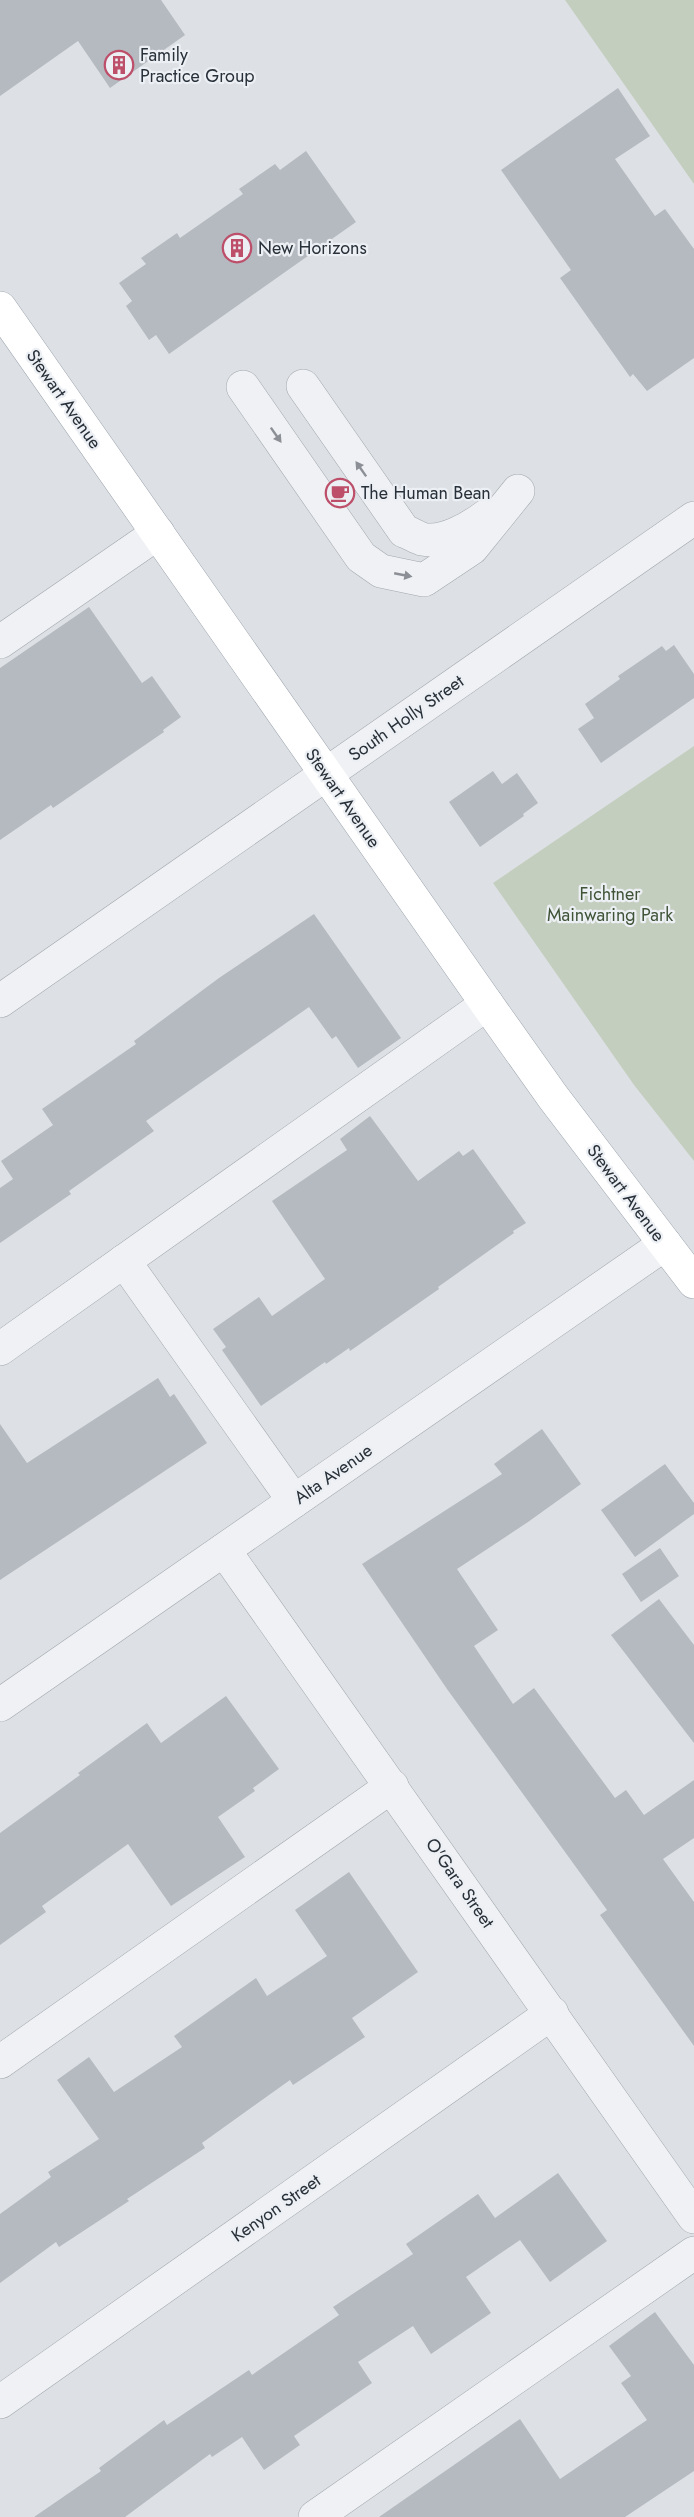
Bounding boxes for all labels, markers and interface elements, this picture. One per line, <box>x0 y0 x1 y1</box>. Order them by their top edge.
place label: Family Practice Group <box>140 42 255 89</box>
building icon: Family Practice Group <box>103 49 135 81</box>
building icon: New Horizons <box>221 232 253 264</box>
place label: New Horizons <box>258 235 367 261</box>
street label: Stewart Avenue <box>20 344 108 454</box>
one-way arrow <box>270 426 282 442</box>
one-way arrow <box>355 461 367 477</box>
cafe icon: The Human Bean <box>324 477 356 509</box>
place label: The Human Bean <box>361 480 491 506</box>
one-way arrow <box>393 571 412 580</box>
street label: South Holly Street <box>343 668 470 768</box>
street label: Stewart Avenue <box>299 743 387 853</box>
park label: Fichtner Mainwaring Park <box>547 881 673 928</box>
street label: Stewart Avenue <box>581 1139 671 1247</box>
street label: Alta Avenue <box>288 1437 378 1511</box>
street label: O'Gara Street <box>419 1833 501 1934</box>
street label: Kenyon Street <box>226 2167 326 2248</box>

